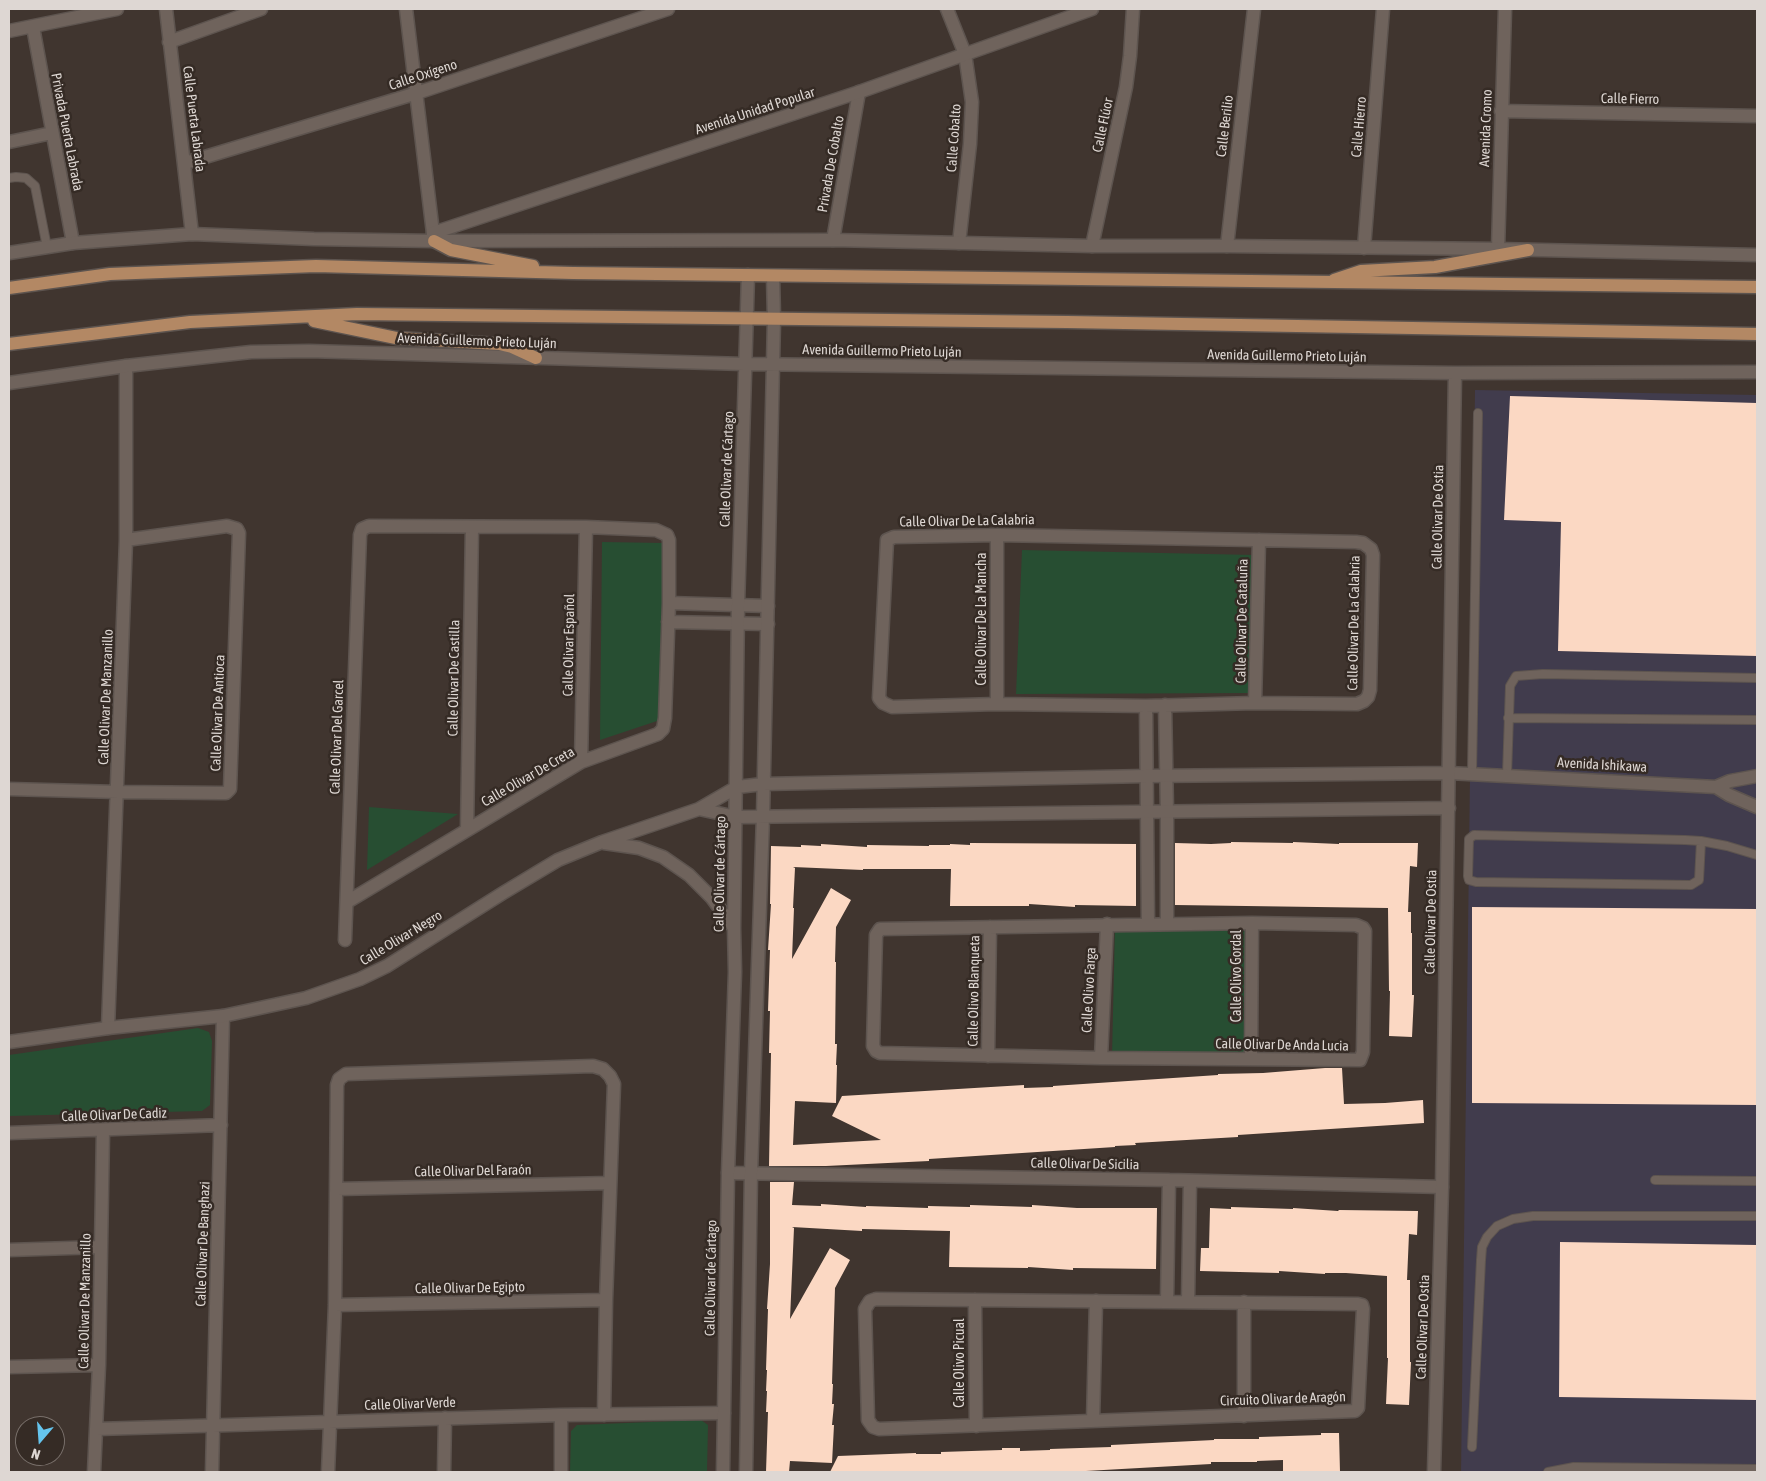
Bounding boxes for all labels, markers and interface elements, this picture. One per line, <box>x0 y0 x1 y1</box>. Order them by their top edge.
street label: Calle Oxígeno <box>387 56 459 94</box>
street label: Calle Puerta Labrada <box>179 65 209 173</box>
street label: Privada Puerta Labrada <box>47 72 87 192</box>
street label: Avenida Unidad Popular <box>693 84 817 138</box>
street label: Avenida Cromo <box>1476 89 1496 167</box>
street label: Calle Fierro <box>1601 90 1659 108</box>
street label: Calle Berilio <box>1213 94 1237 158</box>
street label: Calle Flúor <box>1089 96 1117 154</box>
street label: Calle Hierro <box>1348 96 1370 158</box>
street label: Calle Cobalto <box>943 103 965 173</box>
street label: Privada De Cobalto <box>814 114 848 214</box>
street label: Avenida Guillermo Prieto Luján <box>397 330 557 352</box>
street label: Avenida Guillermo Prieto Luján <box>802 341 962 361</box>
street label: Avenida Guillermo Prieto Luján <box>1207 346 1367 366</box>
street label: Calle Olivar de Cártago <box>717 411 737 527</box>
street label: Calle Olivar De Ostia <box>1429 465 1447 569</box>
street label: Calle Olivar De La Calabria <box>899 511 1035 531</box>
street label: Calle Olivar De La Mancha <box>974 553 990 685</box>
street label: Calle Olivar De La Calabria <box>1344 555 1364 691</box>
street label: Calle Olivar De Cataluña <box>1233 558 1251 684</box>
street label: Calle Olivar Español <box>560 593 578 697</box>
street label: Calle Olivar De Castilla <box>445 620 463 736</box>
street label: Calle Olivar De Manzanillo <box>95 629 117 765</box>
street label: Calle Olivar De Antioca <box>208 654 228 772</box>
street label: Calle Olivar Del Garcel <box>327 679 347 795</box>
street label: Calle Olivar De Creta <box>478 743 578 811</box>
street label: Avenida Ishikawa <box>1557 754 1647 776</box>
street label: Calle Olivar de Cártago <box>711 816 729 932</box>
street label: Calle Olivar De Ostia <box>1422 870 1440 974</box>
street label: Calle Olivar Negro <box>357 907 445 969</box>
street label: Calle Olivo Gordal <box>1229 930 1245 1022</box>
street label: Calle Olivo Blanqueta <box>965 935 983 1047</box>
street label: Calle Olivo Farga <box>1078 947 1100 1033</box>
street label: Calle Olivar De Anda Lucia <box>1215 1035 1349 1055</box>
street label: Calle Olivar De Cadiz <box>61 1105 167 1125</box>
street label: Calle Olivar De Sicilia <box>1031 1155 1139 1173</box>
street label: Calle Olivar Del Faraón <box>414 1162 532 1180</box>
street label: Calle Olivar De Banghazi <box>192 1181 214 1307</box>
street label: Calle Olivar de Cártago <box>702 1220 720 1336</box>
street label: Calle Olivar De Manzanillo <box>75 1233 95 1369</box>
street label: Calle Olivar De Ostia <box>1413 1274 1433 1380</box>
street label: Calle Olivar De Egipto <box>415 1279 525 1297</box>
street label: Calle Olivo Picual <box>952 1318 968 1408</box>
street label: Circuito Olivar de Aragón <box>1220 1388 1346 1410</box>
street label: Calle Olivar Verde <box>364 1394 456 1414</box>
north arrow <box>15 1416 65 1466</box>
text: N <box>29 1445 42 1463</box>

